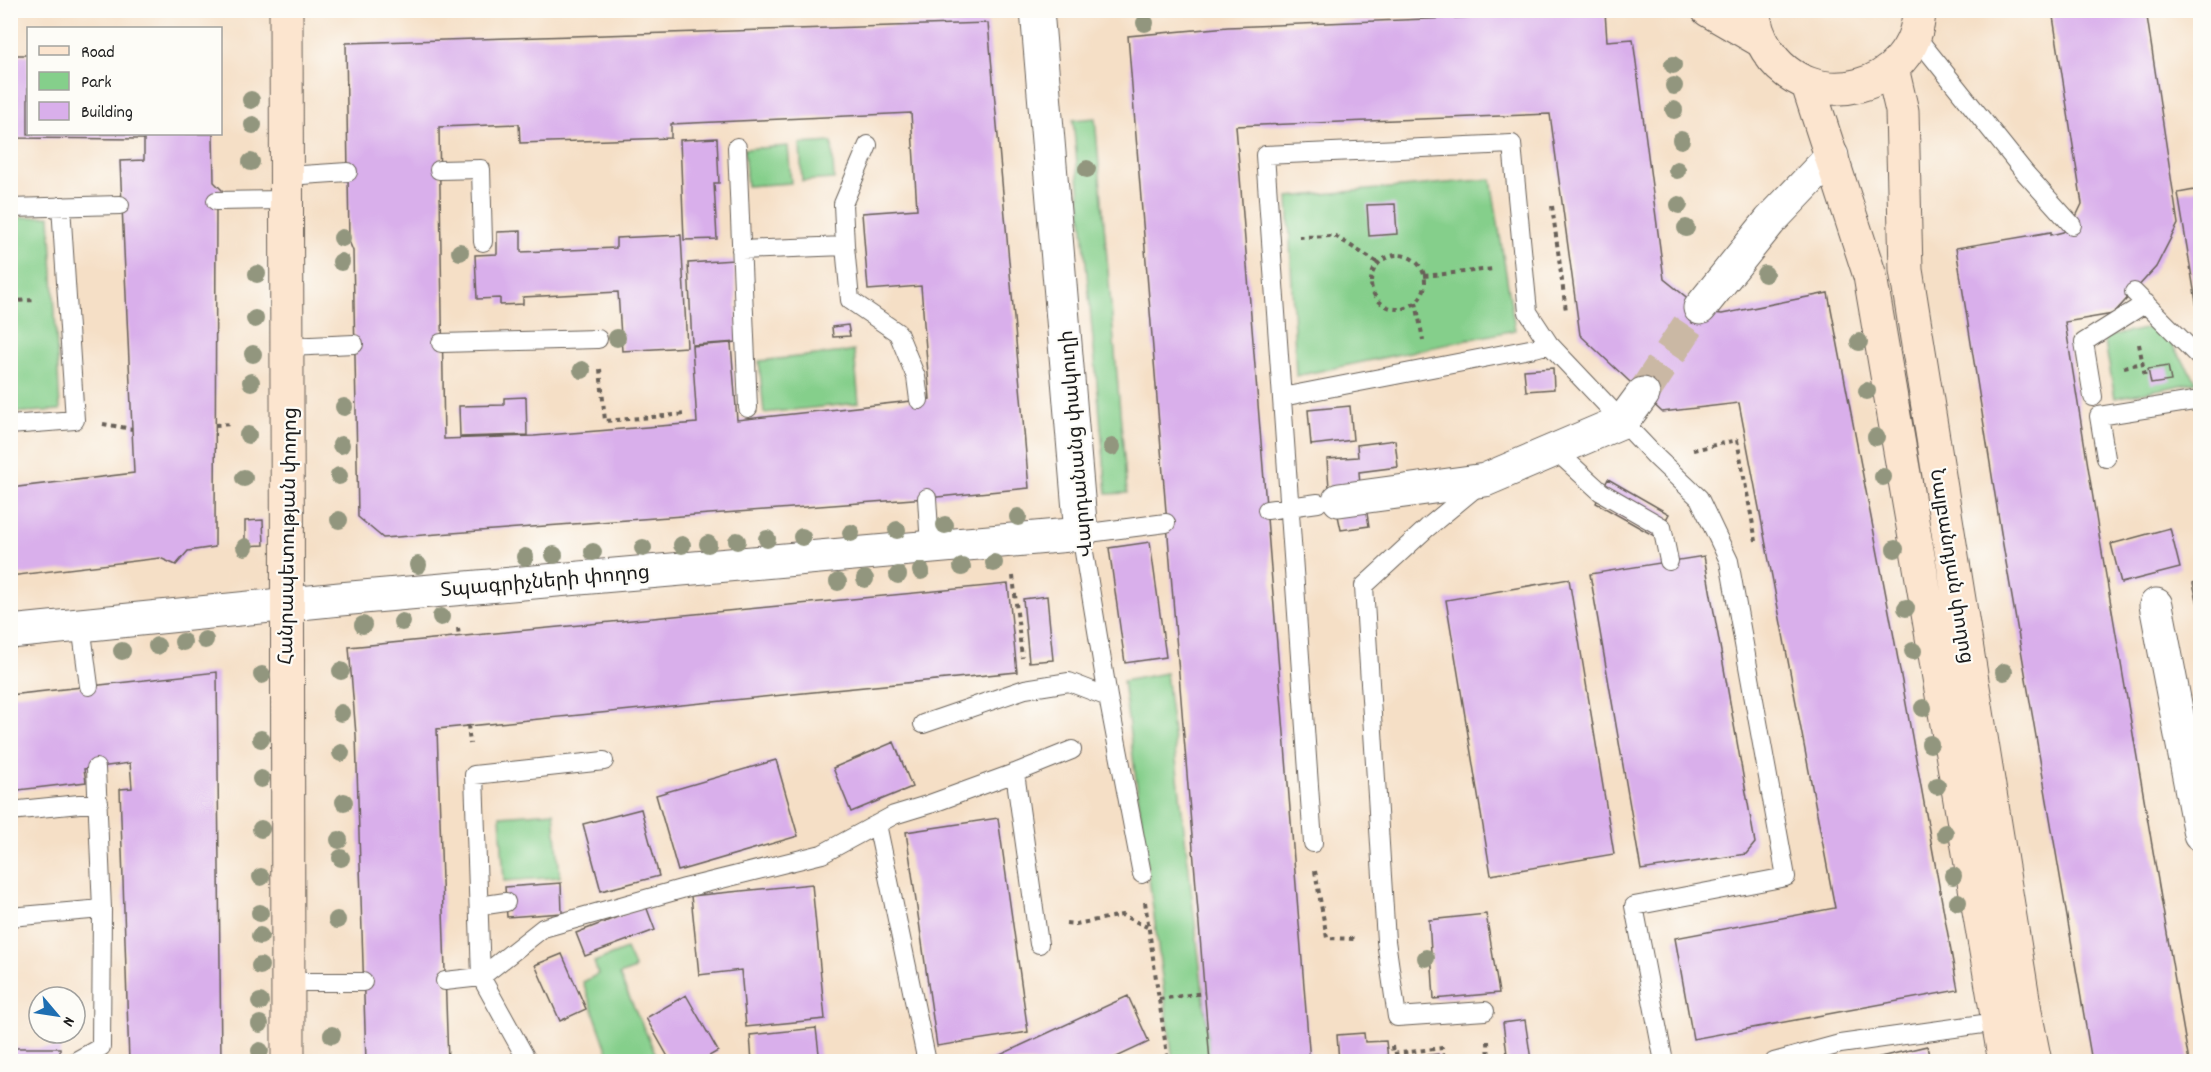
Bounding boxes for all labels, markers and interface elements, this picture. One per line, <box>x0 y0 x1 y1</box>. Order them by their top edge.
legend <box>27 27 222 135</box>
text: Road <box>81 41 115 66</box>
text: Park <box>81 71 112 96</box>
text: Building <box>81 101 133 126</box>
street label: Վարդանանց փակուղի <box>1054 329 1102 558</box>
street label: Հանրապետության փողոց <box>274 407 306 665</box>
street label: Նալբանդյան փողոց <box>1921 467 1979 666</box>
street label: Տպագրիչների փողոց <box>439 560 651 606</box>
north arrow <box>27 985 87 1045</box>
text: N <box>56 1012 80 1030</box>

